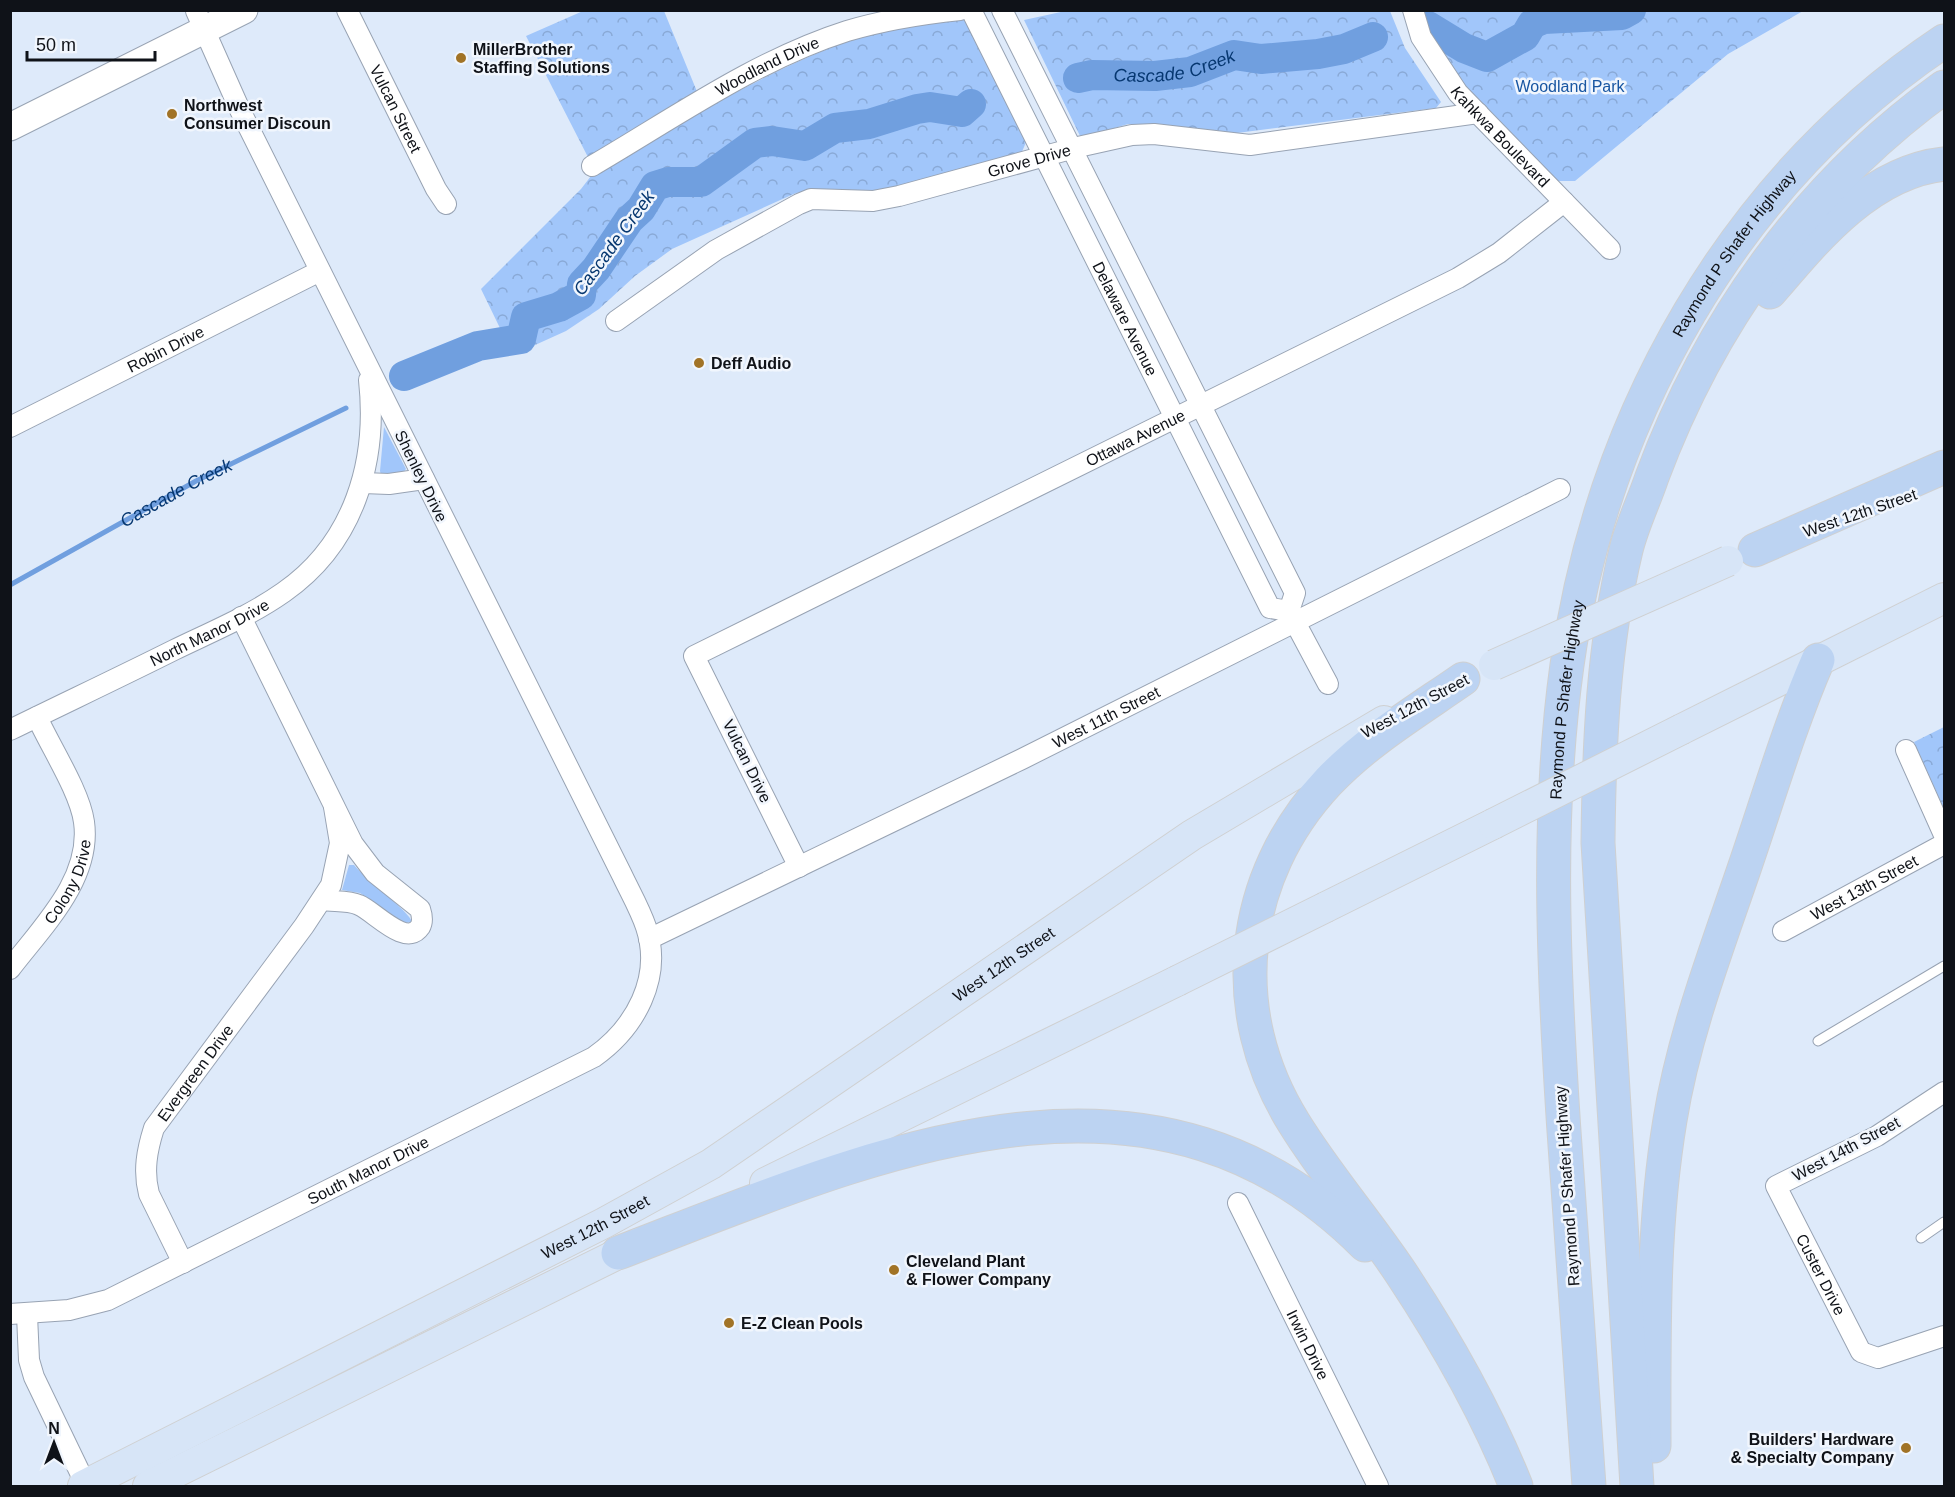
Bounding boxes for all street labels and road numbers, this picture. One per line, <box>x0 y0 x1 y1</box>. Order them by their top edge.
street label: Woodland Drive <box>712 33 822 99</box>
street label: Vulcan Street <box>367 62 425 156</box>
street label: Kahkwa Boulevard <box>1448 83 1553 190</box>
street label: Grove Drive <box>986 141 1073 180</box>
street label: Raymond P Shafer Highway <box>1669 167 1799 340</box>
street label: Delaware Avenue <box>1090 259 1161 378</box>
street label: Robin Drive <box>124 322 207 375</box>
street label: Ottawa Avenue <box>1083 406 1188 469</box>
street label: Shenley Drive <box>392 428 451 525</box>
street label: West 12th Street <box>1801 485 1919 540</box>
street label: North Manor Drive <box>147 595 272 669</box>
street label: Raymond P Shafer Highway <box>1547 599 1587 800</box>
street label: West 12th Street <box>1359 670 1472 741</box>
street label: West 11th Street <box>1049 683 1163 751</box>
street label: Vulcan Drive <box>720 717 774 805</box>
street label: Colony Drive <box>41 839 93 927</box>
street label: West 13th Street <box>1808 851 1921 923</box>
street label: West 12th Street <box>949 923 1058 1005</box>
street label: Evergreen Drive <box>154 1021 236 1124</box>
street label: Raymond P Shafer Highway <box>1552 1085 1582 1287</box>
street label: West 14th Street <box>1790 1113 1903 1184</box>
street label: South Manor Drive <box>304 1133 432 1207</box>
street label: West 12th Street <box>538 1191 652 1262</box>
street label: Custer Drive <box>1793 1231 1849 1318</box>
street label: Irwin Drive <box>1284 1307 1332 1382</box>

